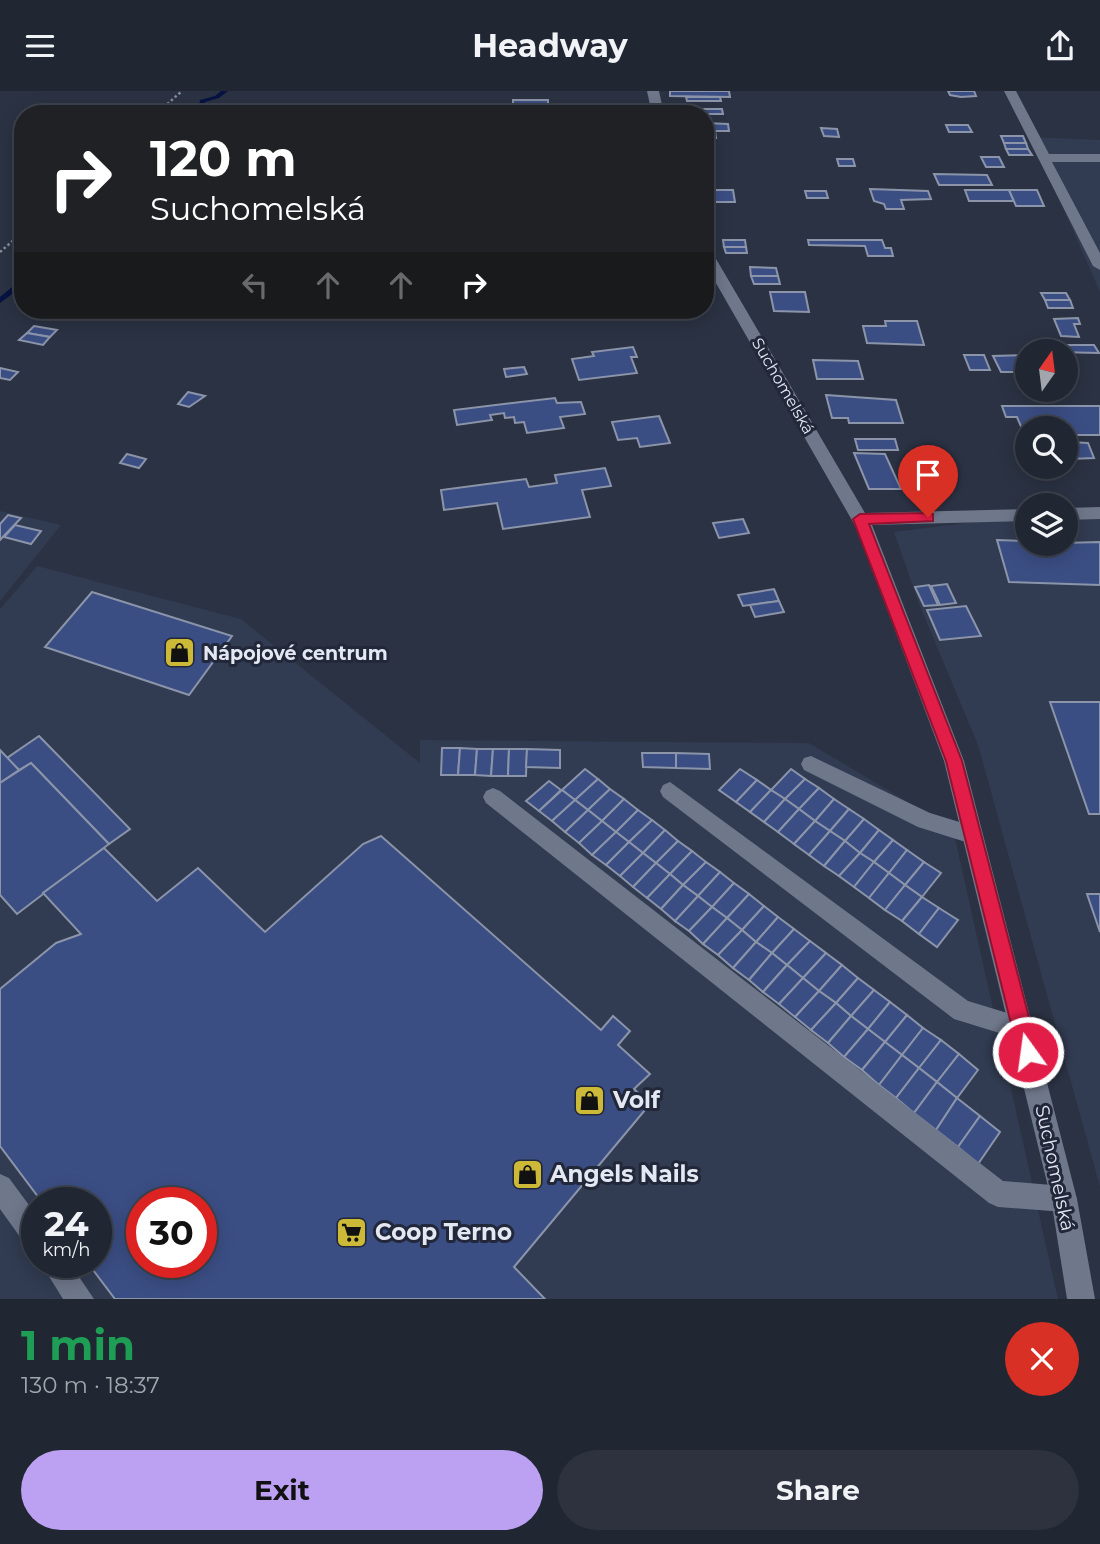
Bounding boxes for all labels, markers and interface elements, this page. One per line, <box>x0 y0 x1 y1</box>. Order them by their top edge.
text: Headway <box>472 26 628 65</box>
icon: menu <box>21 27 59 65</box>
icon: share <box>1041 27 1079 65</box>
text: 120 m <box>150 129 297 188</box>
icon: right <box>35 133 126 224</box>
text: Suchomelská <box>150 189 366 228</box>
icon: left <box>236 266 274 304</box>
icon: ahead <box>309 266 347 304</box>
icon: ahead <box>382 266 420 304</box>
icon: right <box>455 266 493 304</box>
street label: Suchomelská <box>748 335 818 437</box>
north arrow <box>1015 339 1078 403</box>
map controls <box>1015 339 1078 556</box>
button: search <box>1015 416 1078 479</box>
pin <box>898 445 958 517</box>
icon: arrive <box>909 456 947 494</box>
button: layers <box>1015 493 1078 556</box>
shop icon: Nápojové centrum <box>163 636 197 670</box>
place label: Nápojové centrum <box>203 642 388 665</box>
position arrow <box>991 1015 1065 1089</box>
shop icon: Volf <box>573 1083 607 1117</box>
place label: Volf <box>612 1086 661 1114</box>
street label: Suchomelská <box>1030 1103 1080 1233</box>
shop icon: Angels Nails <box>510 1157 544 1191</box>
place label: Angels Nails <box>549 1160 699 1188</box>
speed limit sign: 30 <box>126 1187 217 1278</box>
text: 24 <box>44 1202 89 1245</box>
supermarket icon: Coop Terno <box>335 1215 369 1249</box>
place label: Coop Terno <box>375 1218 512 1246</box>
text: km/h <box>42 1239 91 1261</box>
text: 1 min <box>21 1319 135 1371</box>
button: close <box>1005 1322 1079 1396</box>
text: 130 m · 18:37 <box>21 1371 160 1399</box>
button: Exit <box>21 1450 543 1530</box>
button: Share <box>557 1450 1079 1530</box>

